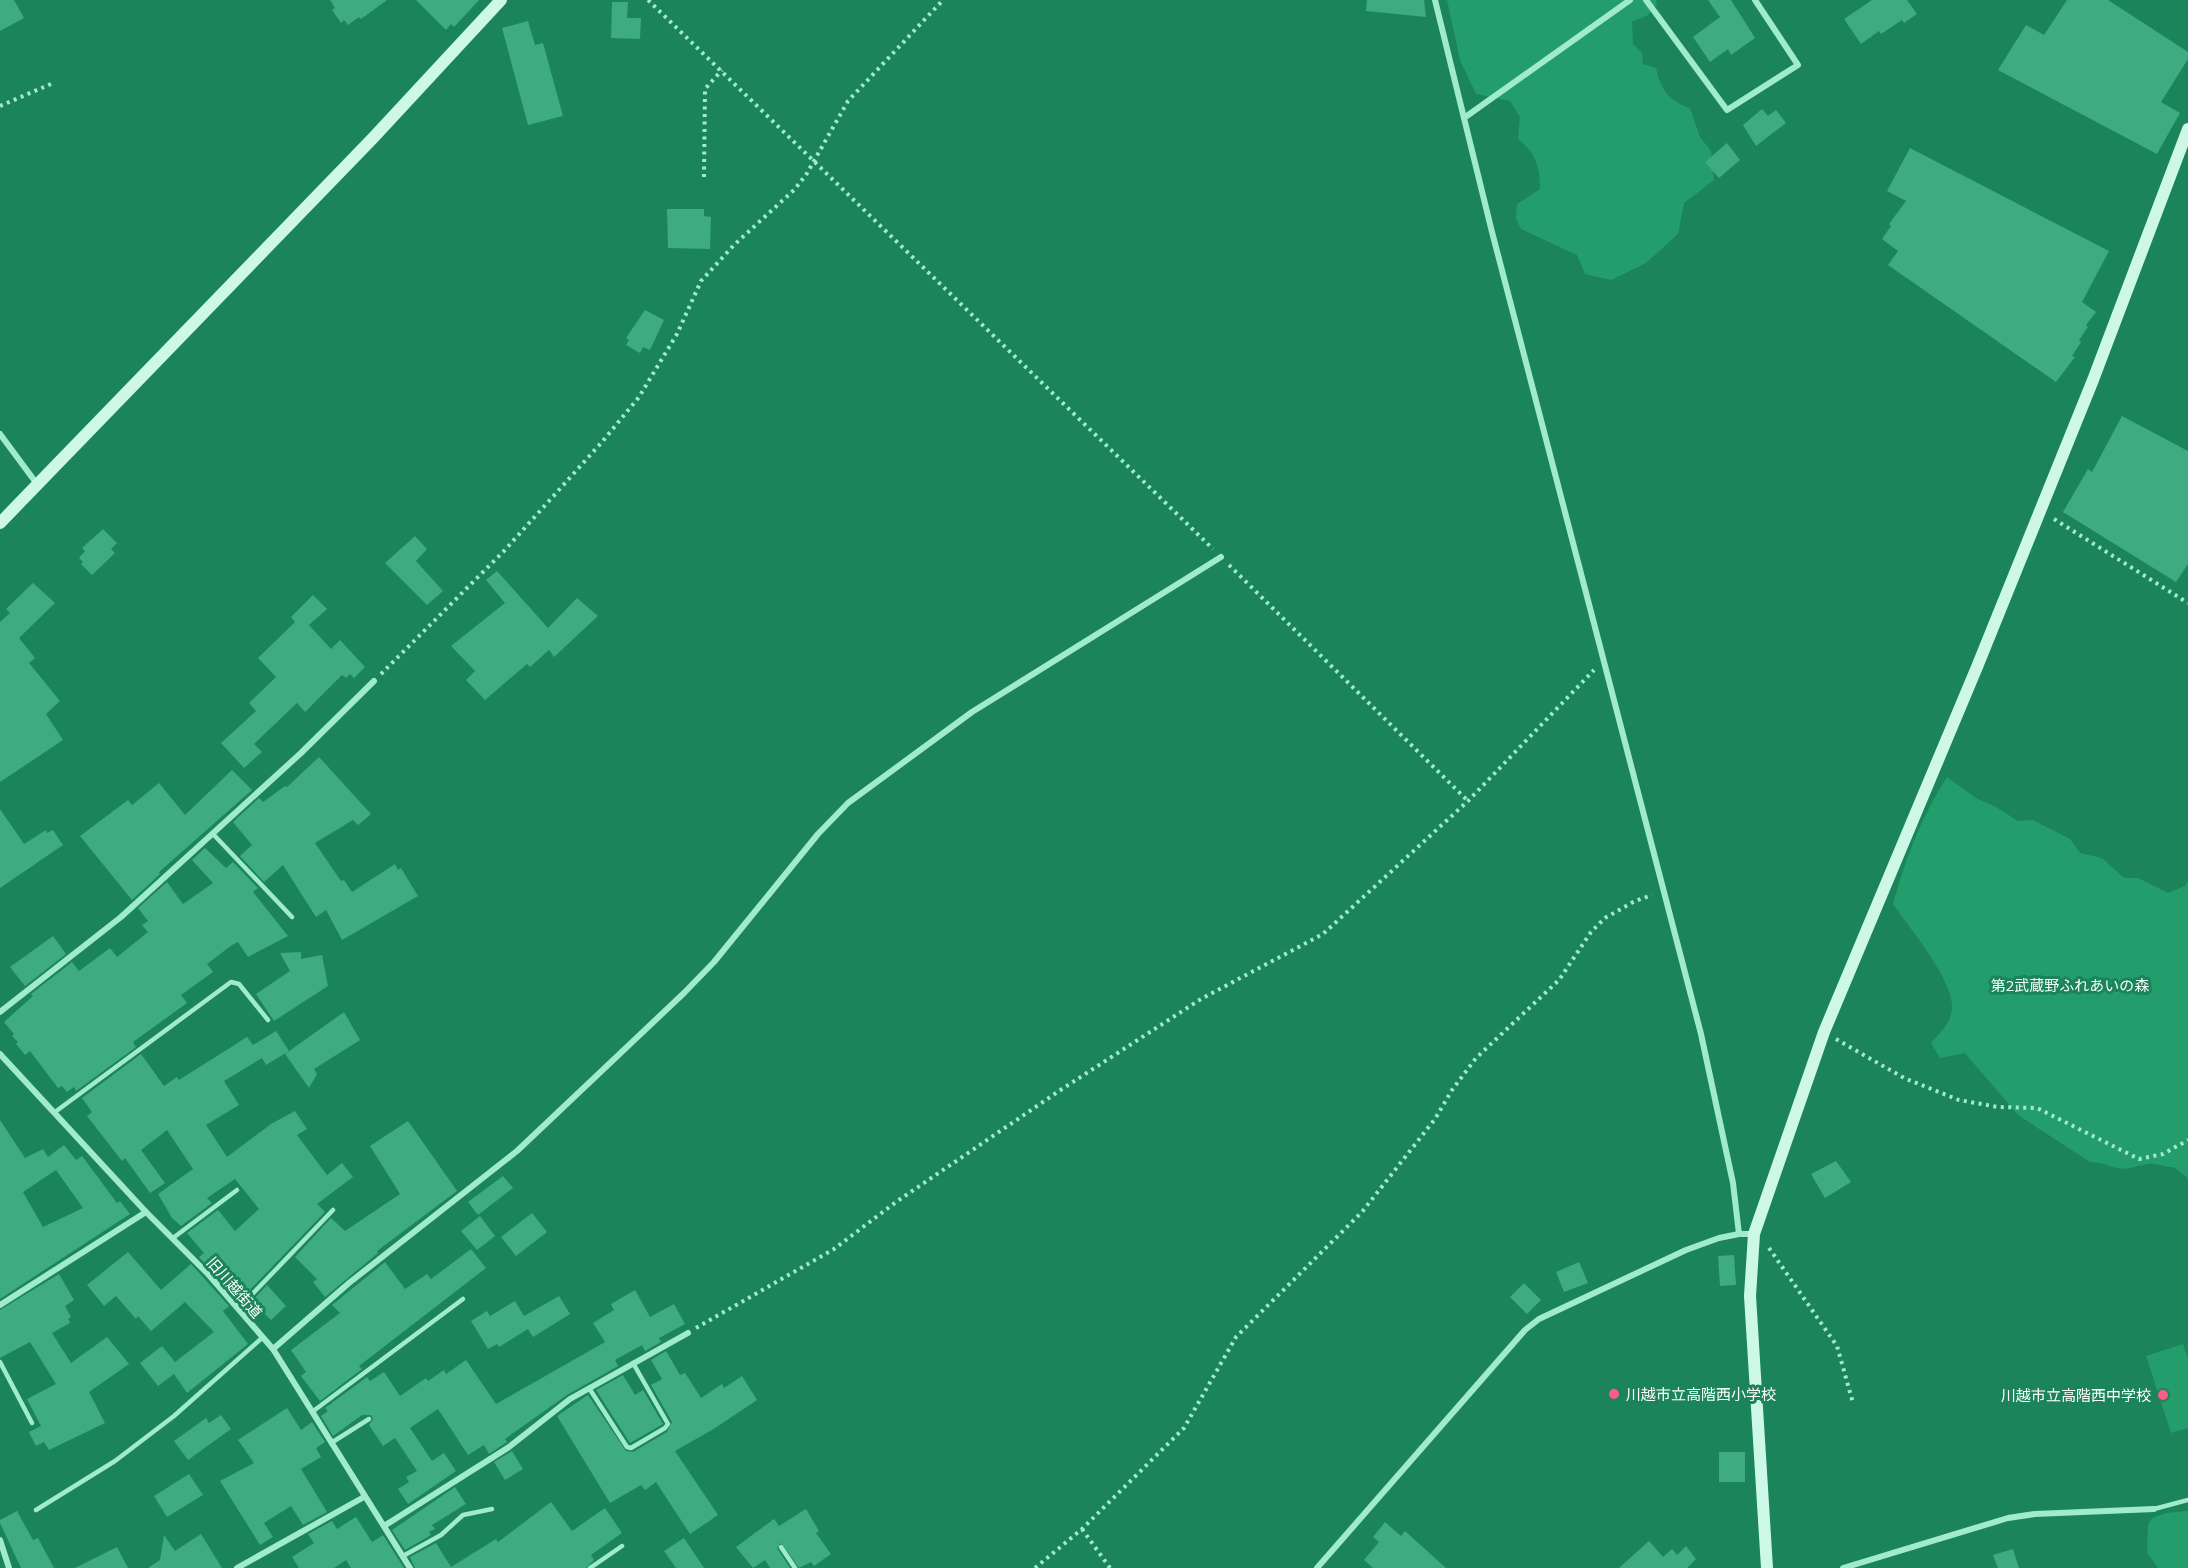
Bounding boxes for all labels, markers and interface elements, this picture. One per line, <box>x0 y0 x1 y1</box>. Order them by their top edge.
park label: 第2武蔵野ふれあいの森 <box>1991 975 2149 995</box>
street label: 旧川越街道 <box>203 1252 267 1322</box>
place label: 川越市立高階西小学校 <box>1626 1384 1776 1404</box>
place label: 川越市立高階西中学校 <box>2001 1385 2151 1405</box>
marker: 川越市立高階西小学校 <box>1607 1387 1621 1401</box>
marker: 川越市立高階西中学校 <box>2156 1388 2170 1402</box>

